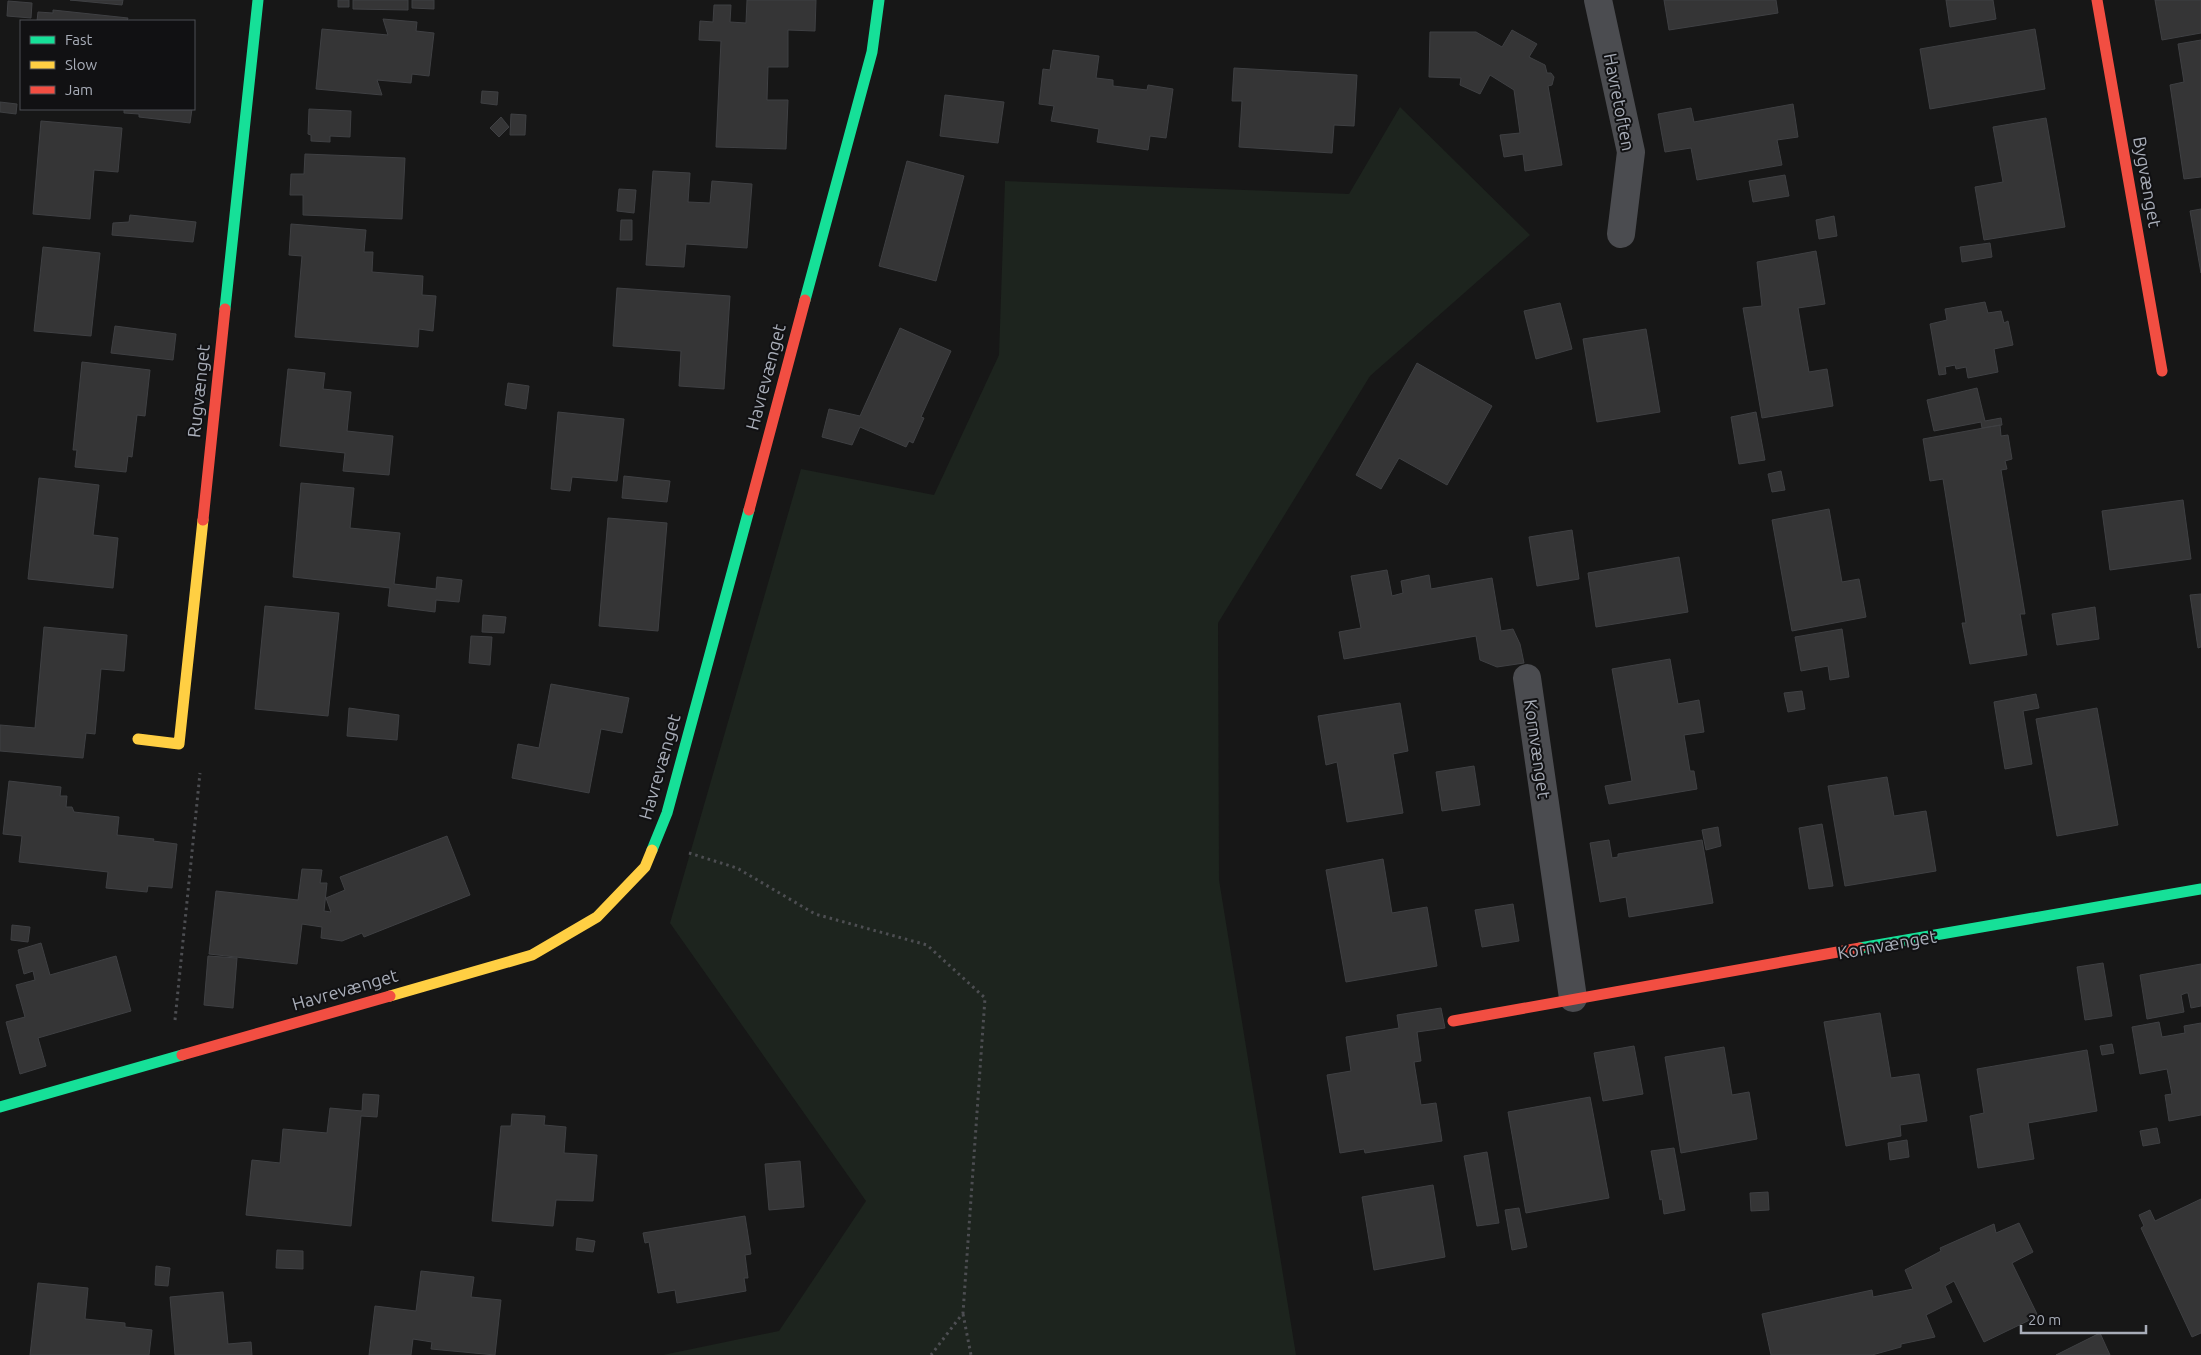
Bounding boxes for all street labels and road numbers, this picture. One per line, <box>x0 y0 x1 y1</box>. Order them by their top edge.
street label: Havretoften <box>1601 51 1639 152</box>
street label: Bygvænget <box>2130 135 2166 229</box>
street label: Havrevænget <box>741 321 789 432</box>
street label: Rugvænget <box>183 343 213 438</box>
street label: Kornvænget <box>1521 698 1555 800</box>
street label: Havrevænget <box>634 712 684 822</box>
street label: Kornvænget <box>1836 925 1938 963</box>
street label: Havrevænget <box>290 964 400 1014</box>

